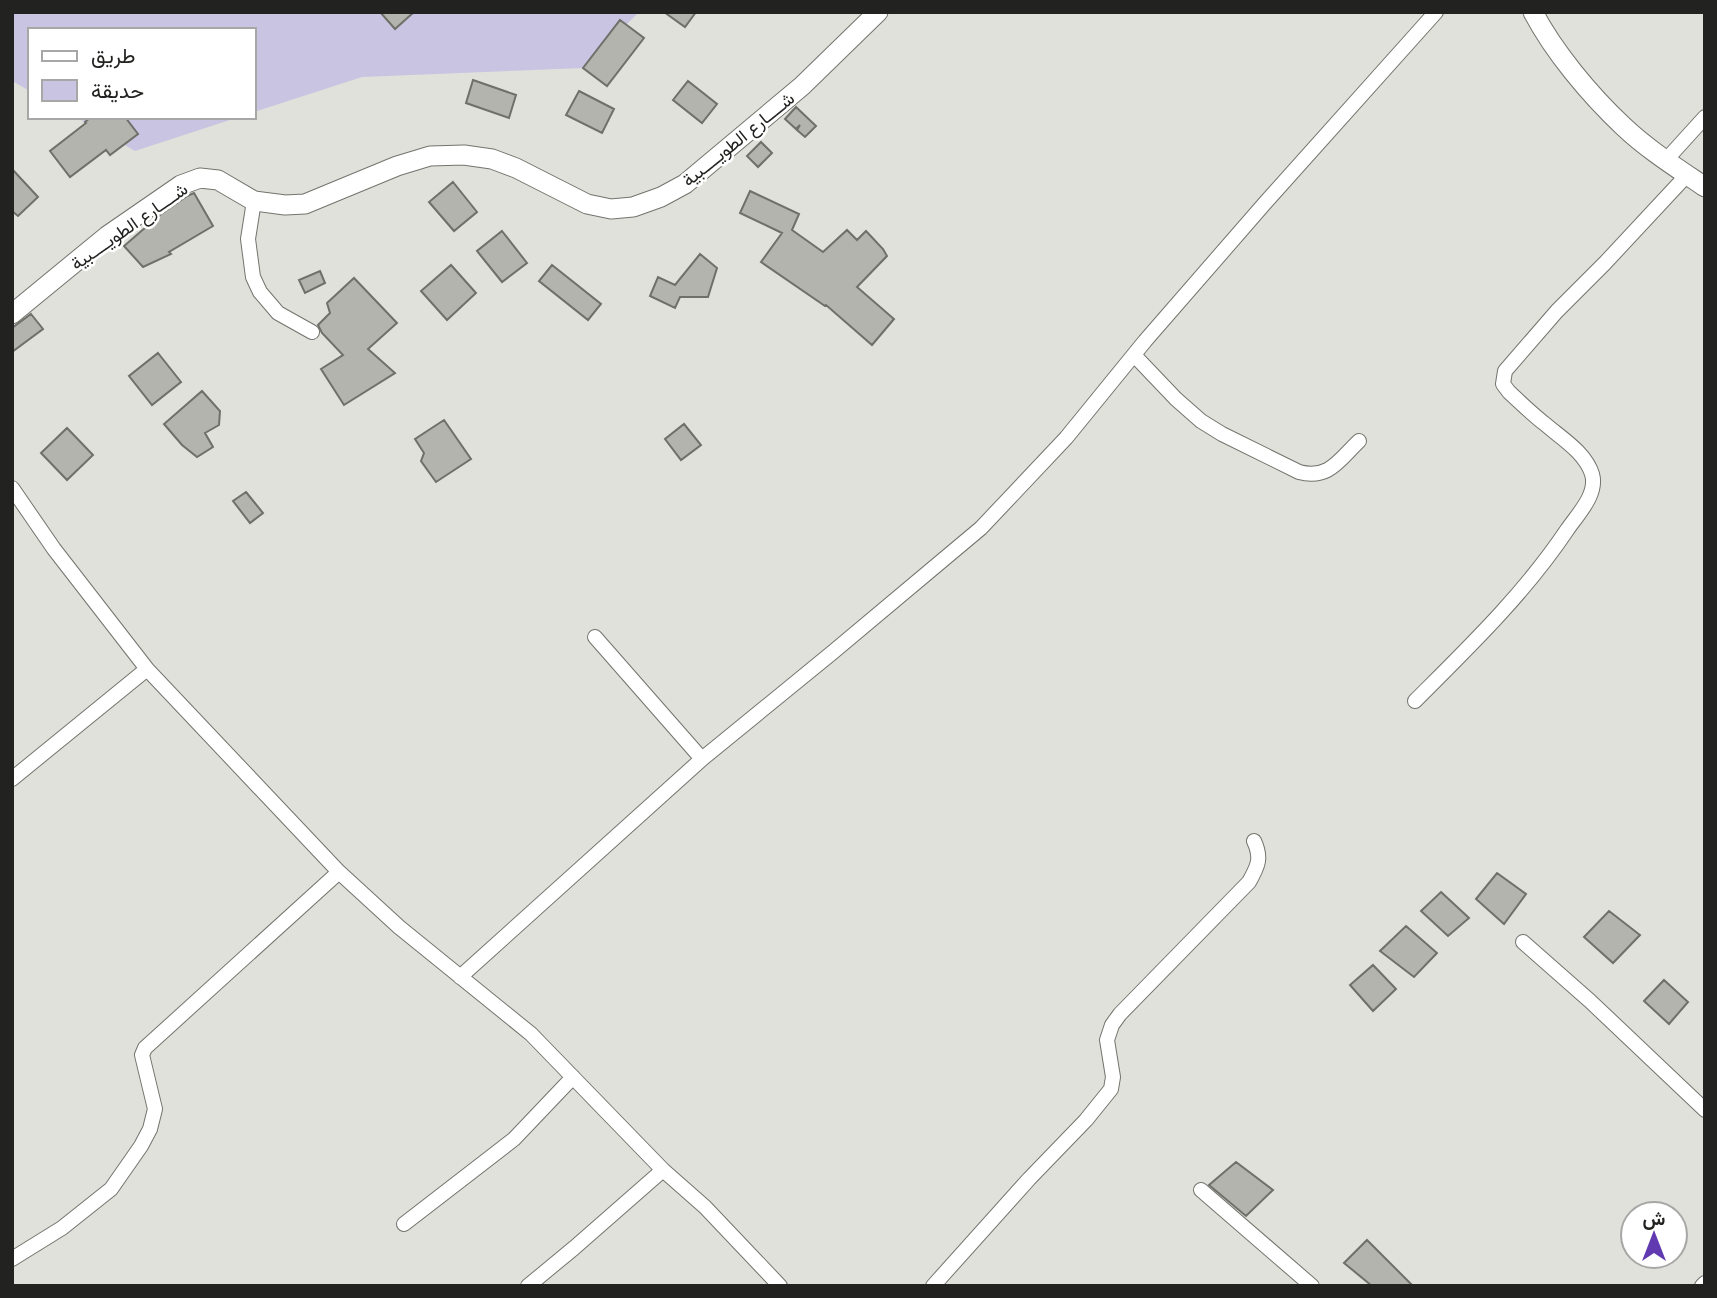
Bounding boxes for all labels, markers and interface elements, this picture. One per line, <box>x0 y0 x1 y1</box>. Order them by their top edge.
legend <box>28 28 256 119</box>
text: طريق <box>91 42 136 69</box>
text: حديقة <box>91 77 144 103</box>
street label: شــــارع الطويــــبية <box>677 87 799 192</box>
street label: شــــارع الطويــــبية <box>66 177 193 276</box>
north arrow <box>1619 1200 1689 1270</box>
text: ش <box>1643 1206 1666 1230</box>

